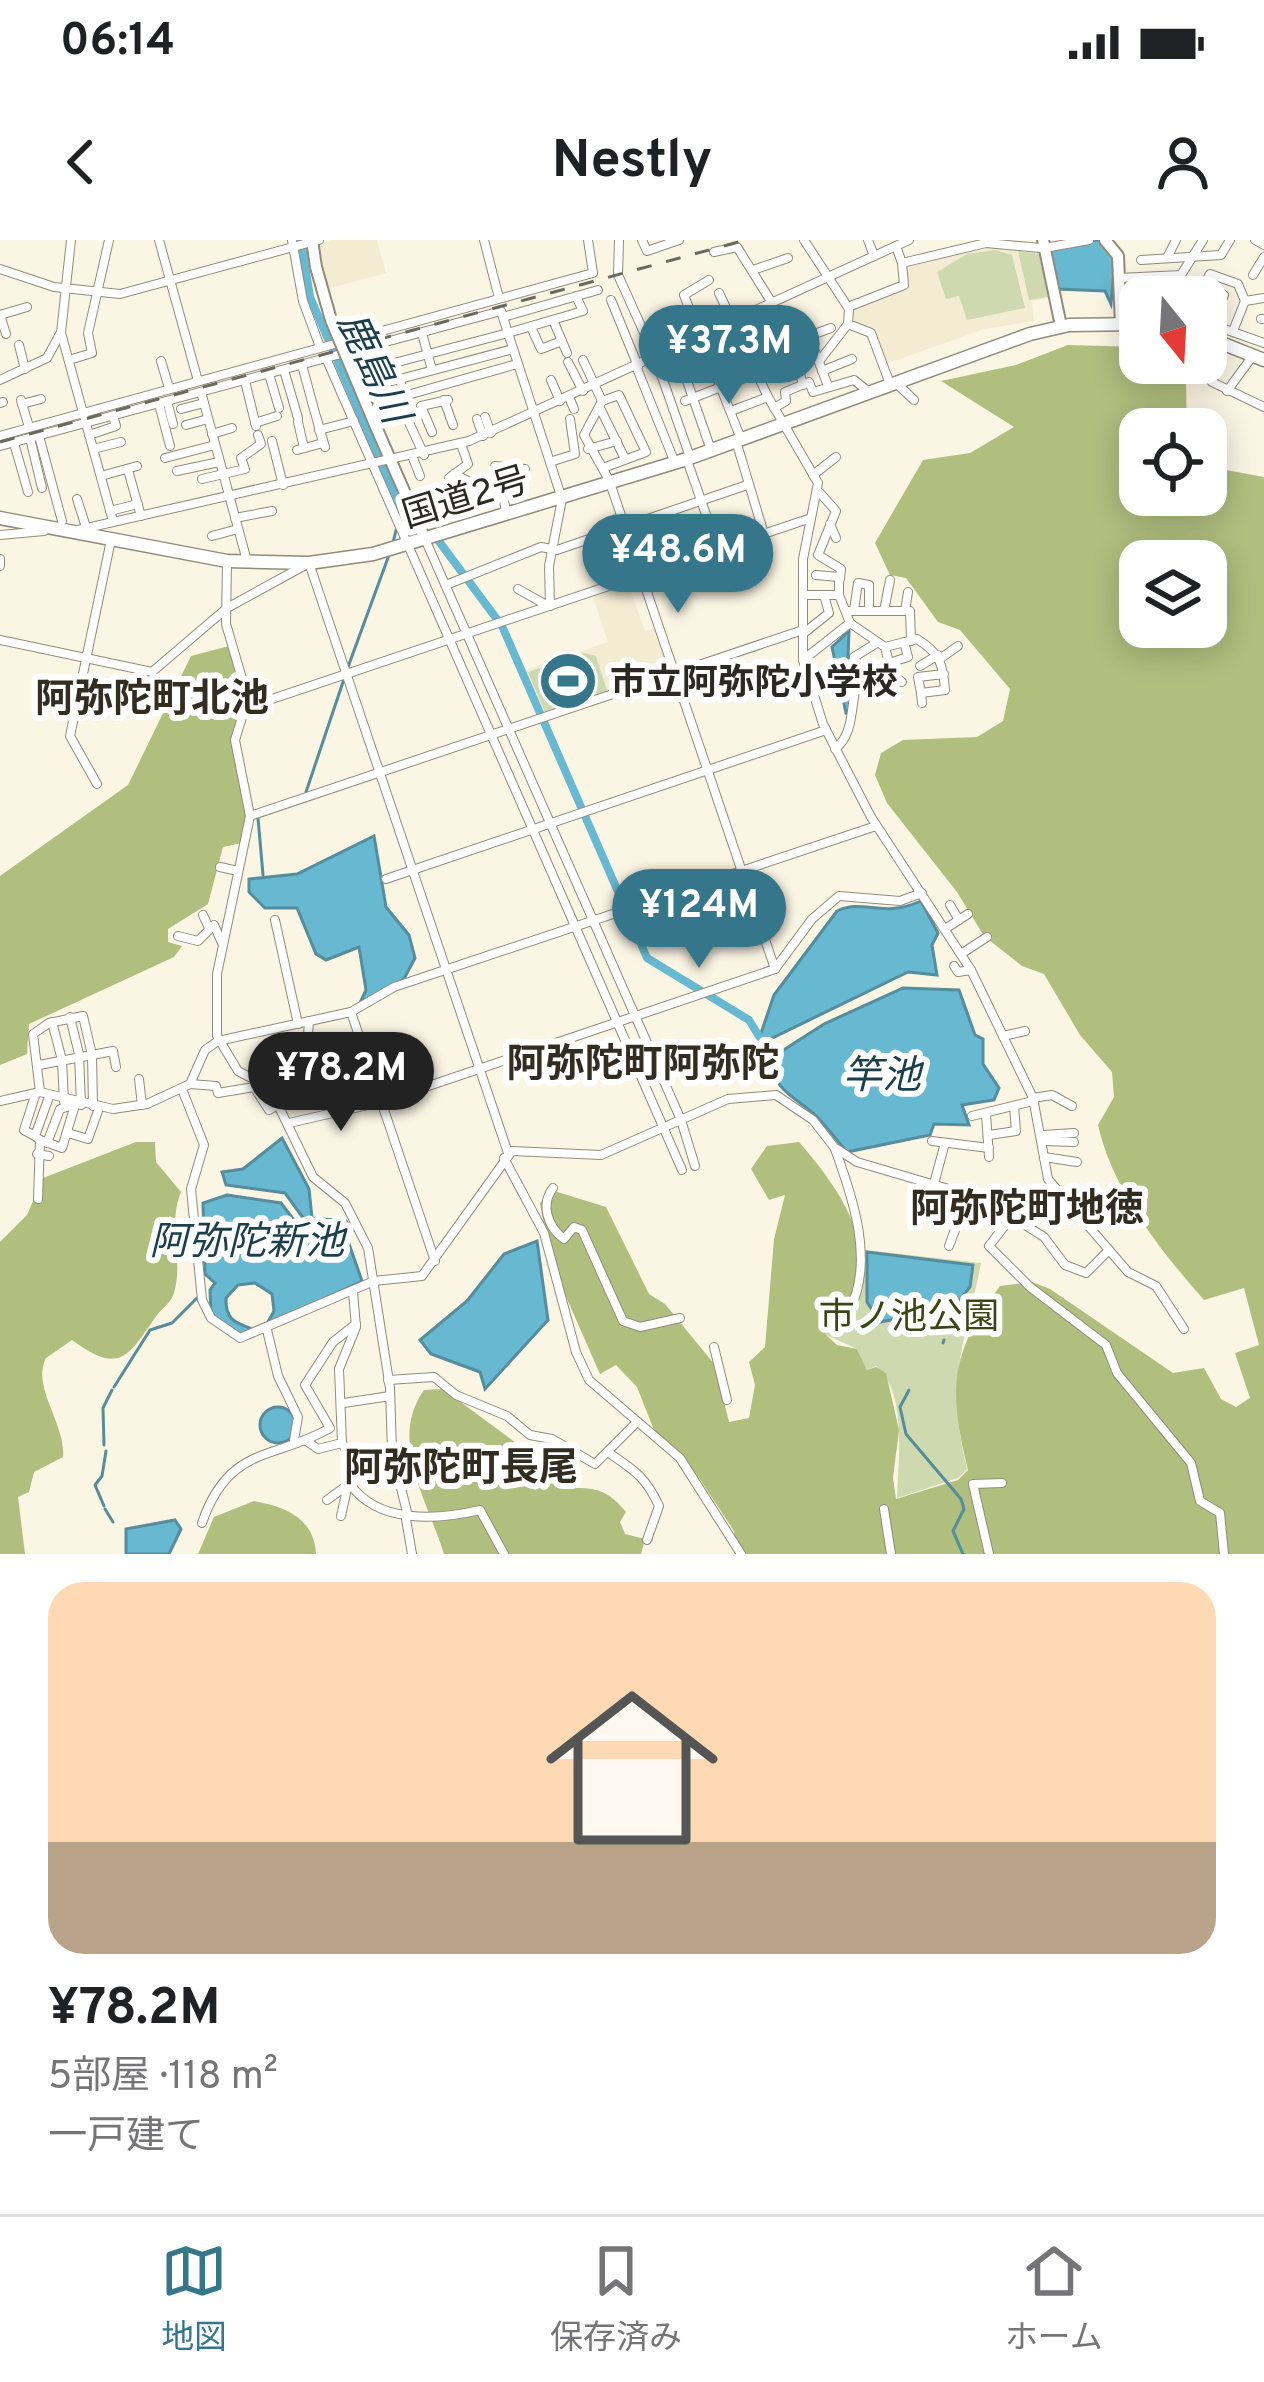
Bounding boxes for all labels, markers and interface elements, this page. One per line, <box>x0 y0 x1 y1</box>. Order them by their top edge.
text: 06:14 <box>60 14 175 71</box>
text: Nestly <box>552 128 712 197</box>
icon: back <box>48 129 114 195</box>
icon: person <box>1150 129 1216 195</box>
north arrow <box>1119 276 1227 384</box>
map controls <box>1119 276 1227 648</box>
pin: ¥37.3M <box>631 305 827 407</box>
water label: 鹿島川 <box>324 306 420 436</box>
text: ¥37.3M <box>666 319 792 368</box>
button: locate <box>1119 408 1227 516</box>
street label: 国道2号 <box>397 459 535 541</box>
pin: ¥48.6M <box>580 514 776 616</box>
text: ¥48.6M <box>609 528 747 577</box>
button: layers <box>1119 540 1227 648</box>
sports icon: 市立阿弥陀小学校 <box>537 650 599 712</box>
place label: 市立阿弥陀小学校 <box>610 662 898 708</box>
district label: 阿弥陀町北池 <box>35 677 269 726</box>
pin: ¥124M <box>615 869 783 971</box>
text: ¥124M <box>639 883 759 932</box>
pin: ¥78.2M <box>243 1032 439 1134</box>
district label: 阿弥陀町阿弥陀 <box>506 1042 780 1091</box>
text: ¥78.2M <box>275 1046 407 1095</box>
water label: 竿池 <box>843 1054 925 1103</box>
district label: 阿弥陀町地徳 <box>910 1187 1144 1236</box>
water label: 阿弥陀新池 <box>149 1220 348 1269</box>
park label: 市ノ池公園 <box>819 1296 999 1342</box>
district label: 阿弥陀町長尾 <box>344 1446 578 1495</box>
icon: home <box>524 1660 740 1876</box>
text: ¥78.2M <box>48 1978 221 2043</box>
text: 5部屋 · 118 m² <box>48 2054 278 2103</box>
text: 一戸建て <box>48 2114 204 2163</box>
tab: 地図 <box>161 2238 227 2361</box>
tab: 保存済み <box>550 2238 682 2361</box>
tab: ホーム <box>1005 2238 1103 2361</box>

